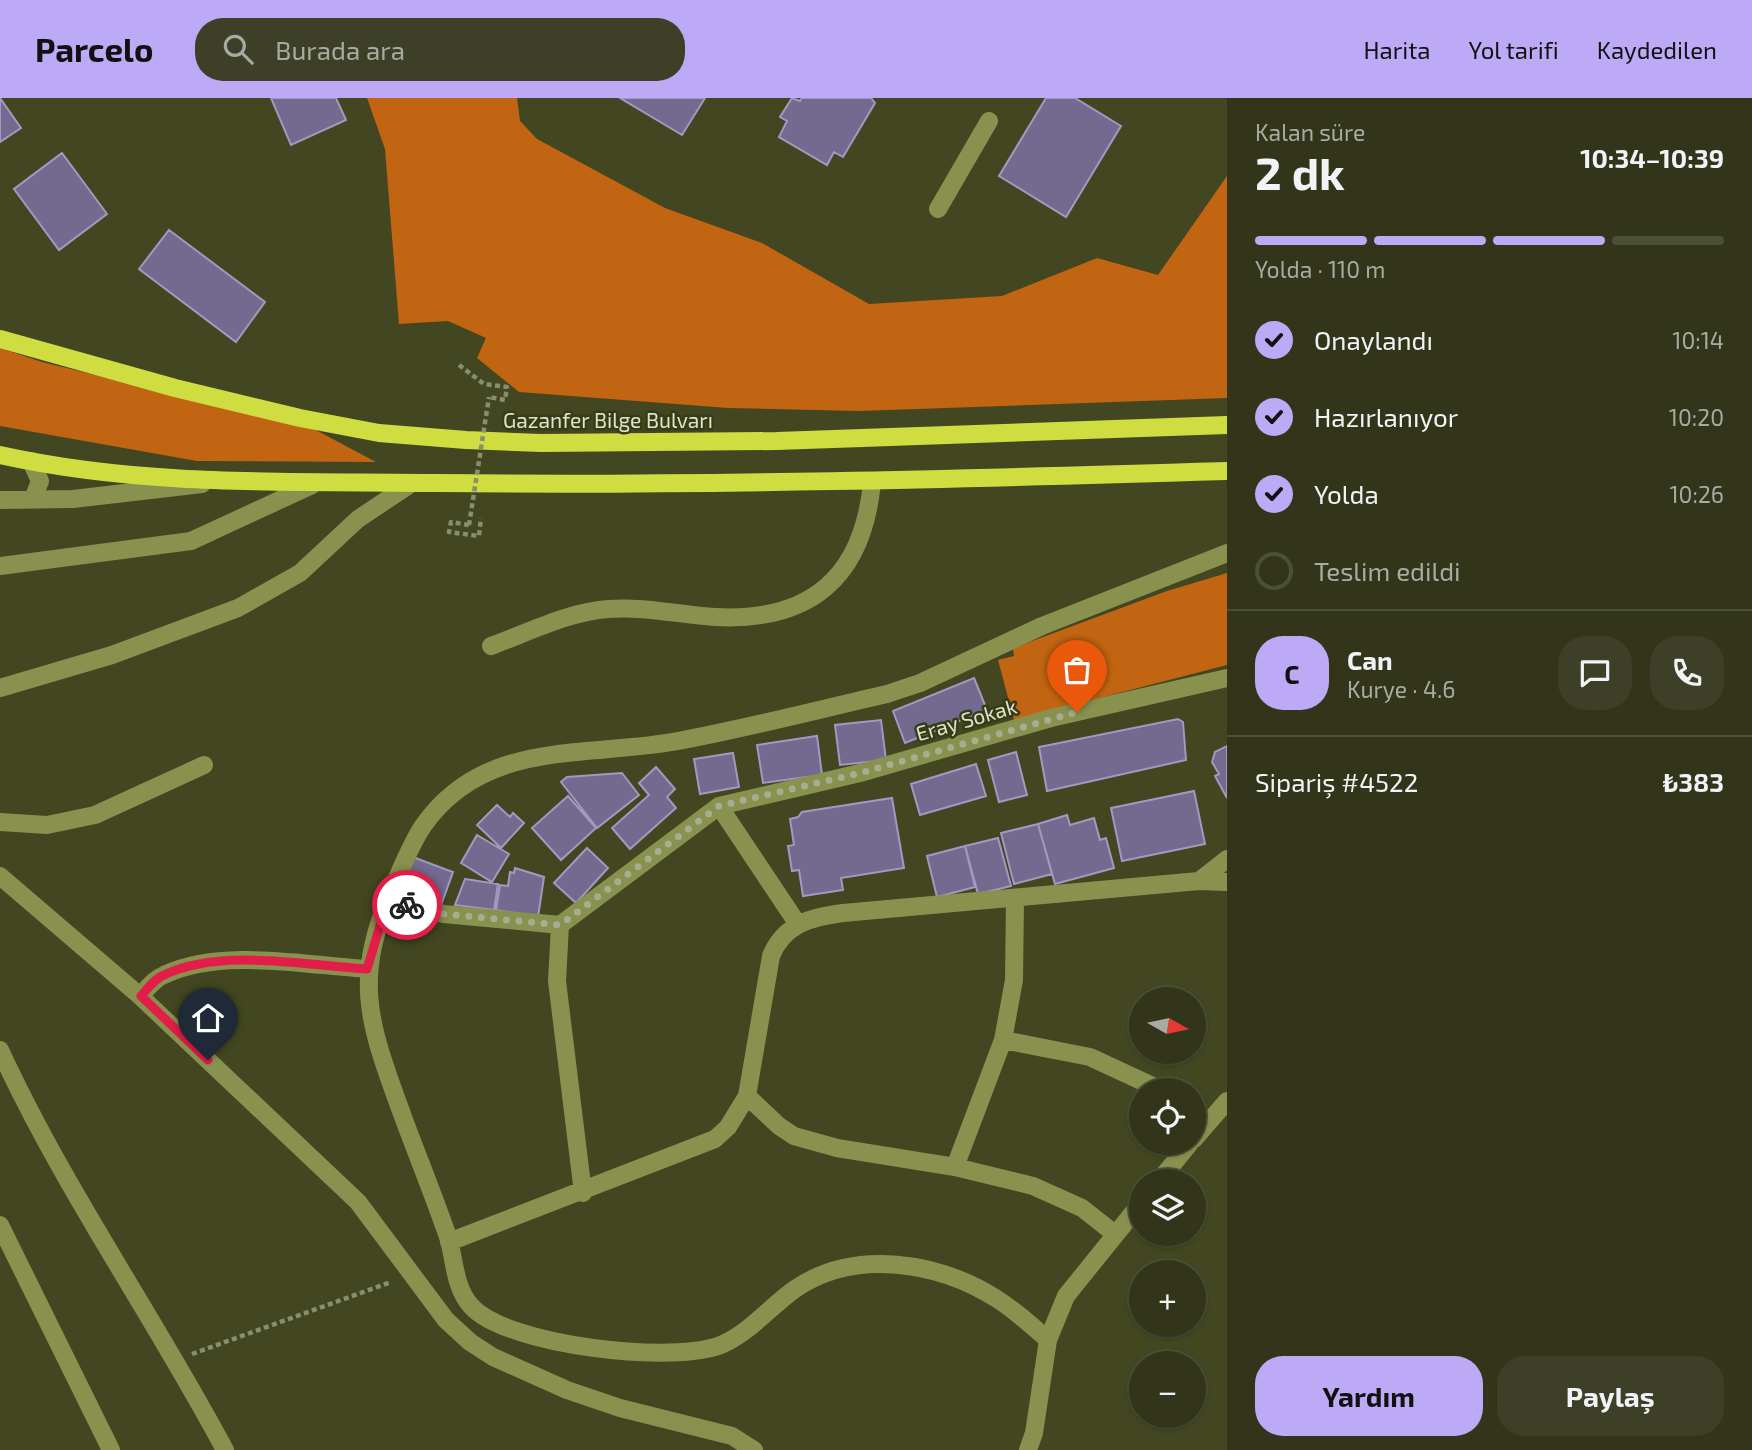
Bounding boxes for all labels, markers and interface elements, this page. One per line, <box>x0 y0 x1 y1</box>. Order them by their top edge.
search box <box>195 18 685 81</box>
text: Parcelo <box>35 29 153 69</box>
icon: search <box>219 30 257 68</box>
text: Burada ara <box>275 34 405 65</box>
text: Harita <box>1363 35 1431 64</box>
text: Yol tarifi <box>1469 35 1559 64</box>
text: Kaydedilen <box>1597 35 1717 64</box>
text: Kalan süre <box>1255 118 1365 146</box>
text: 10:34–10:39 <box>1580 142 1724 173</box>
text: 2 dk <box>1255 144 1345 199</box>
text: Yolda · 110 m <box>1255 255 1385 283</box>
icon: check <box>1255 321 1293 359</box>
text: Onaylandı <box>1314 324 1433 355</box>
text: 10:14 <box>1672 326 1724 354</box>
icon: check <box>1255 398 1293 436</box>
text: Hazırlanıyor <box>1314 401 1458 432</box>
text: 10:20 <box>1669 403 1724 431</box>
street label: Gazanfer Bilge Bulvarı <box>503 407 713 432</box>
icon: check <box>1255 475 1293 513</box>
text: Yolda <box>1314 478 1379 509</box>
text: 10:26 <box>1669 480 1724 508</box>
text: Teslim edildi <box>1314 555 1461 586</box>
button: chat <box>1558 636 1632 710</box>
button: phone <box>1650 636 1724 710</box>
pin <box>1047 640 1107 712</box>
text: Can <box>1347 644 1393 675</box>
icon: bag <box>1058 651 1096 689</box>
text: C <box>1284 658 1300 689</box>
text: Kurye · 4.6 <box>1347 675 1455 703</box>
street label: Eray Sokak <box>913 693 1020 745</box>
text: Sipariş #4522 <box>1255 766 1418 797</box>
text: ₺383 <box>1663 766 1724 797</box>
courier <box>372 870 442 940</box>
icon: bike <box>388 886 426 924</box>
north arrow <box>1129 987 1206 1064</box>
map controls <box>1129 987 1206 1428</box>
pin <box>178 988 238 1060</box>
icon: home <box>189 999 227 1037</box>
button: locate <box>1129 1078 1206 1155</box>
button: layers <box>1129 1169 1206 1246</box>
button: + <box>1129 1260 1206 1337</box>
button: − <box>1129 1351 1206 1428</box>
button: Yardım <box>1255 1356 1483 1436</box>
button: Paylaş <box>1497 1356 1724 1436</box>

